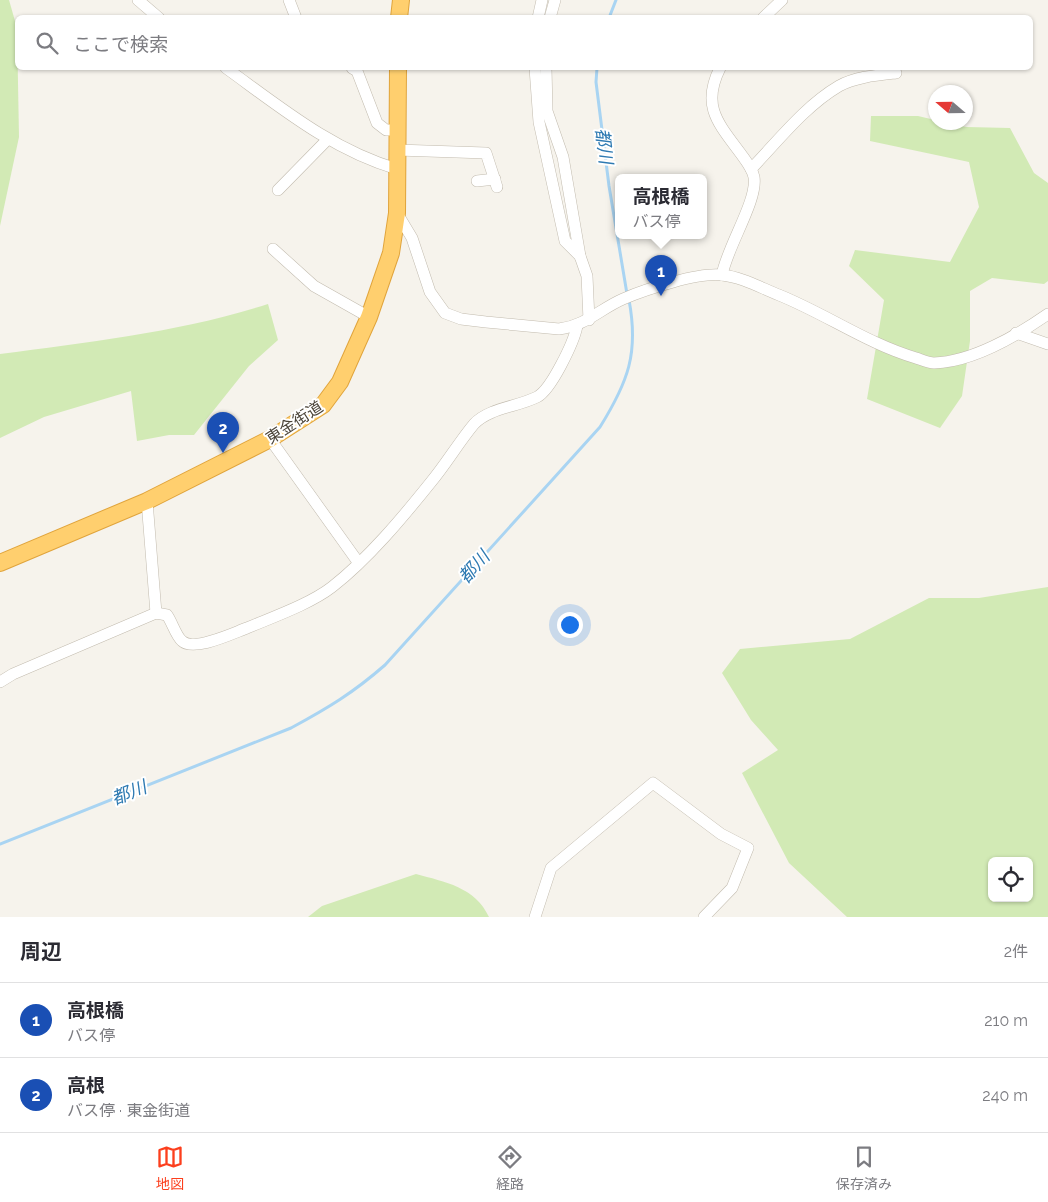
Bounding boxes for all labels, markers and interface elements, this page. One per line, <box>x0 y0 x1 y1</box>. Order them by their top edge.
search box <box>15 15 1033 70</box>
icon: search <box>33 29 61 57</box>
text: ここで検索 <box>73 33 168 55</box>
north arrow <box>928 85 973 130</box>
water label: 都川 <box>592 127 617 167</box>
popup <box>615 174 707 239</box>
text: 高根橋 <box>632 185 690 207</box>
text: バス停 <box>632 212 681 231</box>
pin: 1 <box>645 255 677 296</box>
street label: 東金街道 <box>262 397 326 448</box>
pin: 2 <box>207 412 239 453</box>
water label: 都川 <box>454 545 495 587</box>
your location <box>557 612 583 638</box>
water label: 都川 <box>108 775 151 809</box>
map controls <box>988 857 1033 902</box>
button: locate <box>988 857 1033 902</box>
text: 周辺 <box>20 939 62 964</box>
text: 2件 <box>1004 942 1028 961</box>
text: 高根橋 <box>67 999 124 1021</box>
text: 1 <box>32 1011 40 1030</box>
text: 210 m <box>984 1011 1028 1030</box>
text: バス停 <box>67 1026 115 1045</box>
text: 高根 <box>67 1074 105 1096</box>
text: 2 <box>31 1086 41 1105</box>
text: 240 m <box>982 1086 1028 1105</box>
text: バス停 · 東金街道 <box>67 1101 190 1120</box>
tab: 地図 <box>156 1143 184 1193</box>
tab: 経路 <box>496 1143 524 1193</box>
tab: 保存済み <box>836 1143 892 1193</box>

